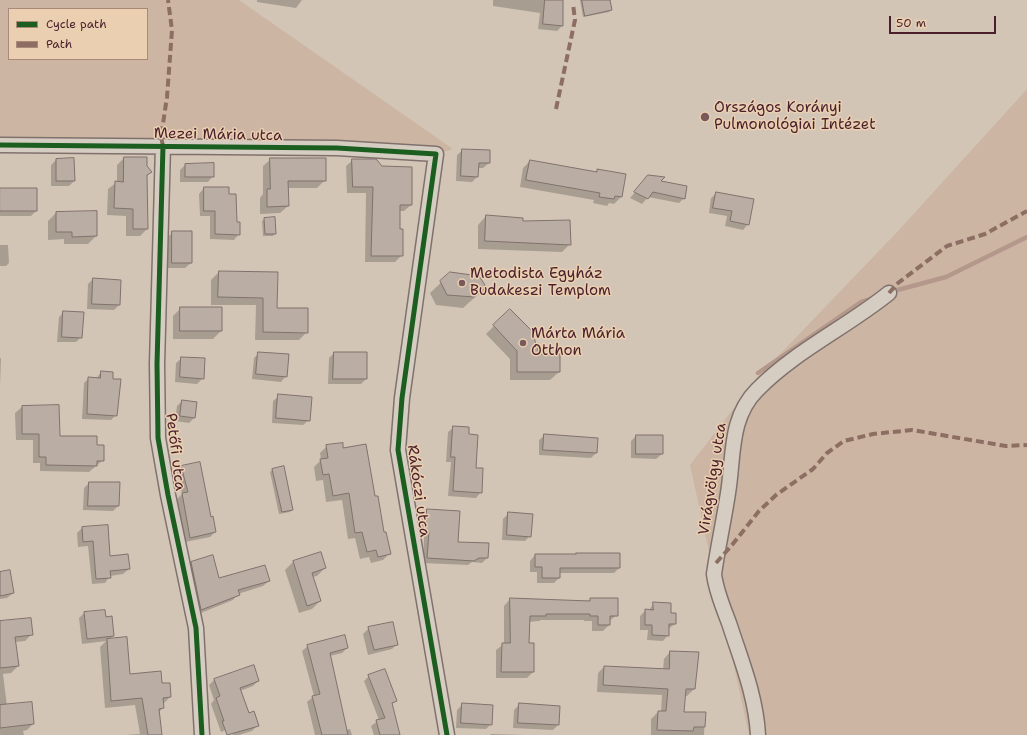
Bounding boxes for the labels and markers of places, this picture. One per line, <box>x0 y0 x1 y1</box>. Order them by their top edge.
place label: Országos Korányi Pulmonológiai Intézet <box>714 99 876 134</box>
marker: Országos Korányi Pulmonológiai Intézet <box>699 111 711 123</box>
place label: Metodista Egyház Budakeszi Templom <box>470 265 611 300</box>
marker: Metodista Egyház Budakeszi Templom <box>457 278 467 288</box>
place label: Márta Mária Otthon <box>531 325 625 360</box>
marker: Márta Mária Otthon <box>518 338 528 348</box>

